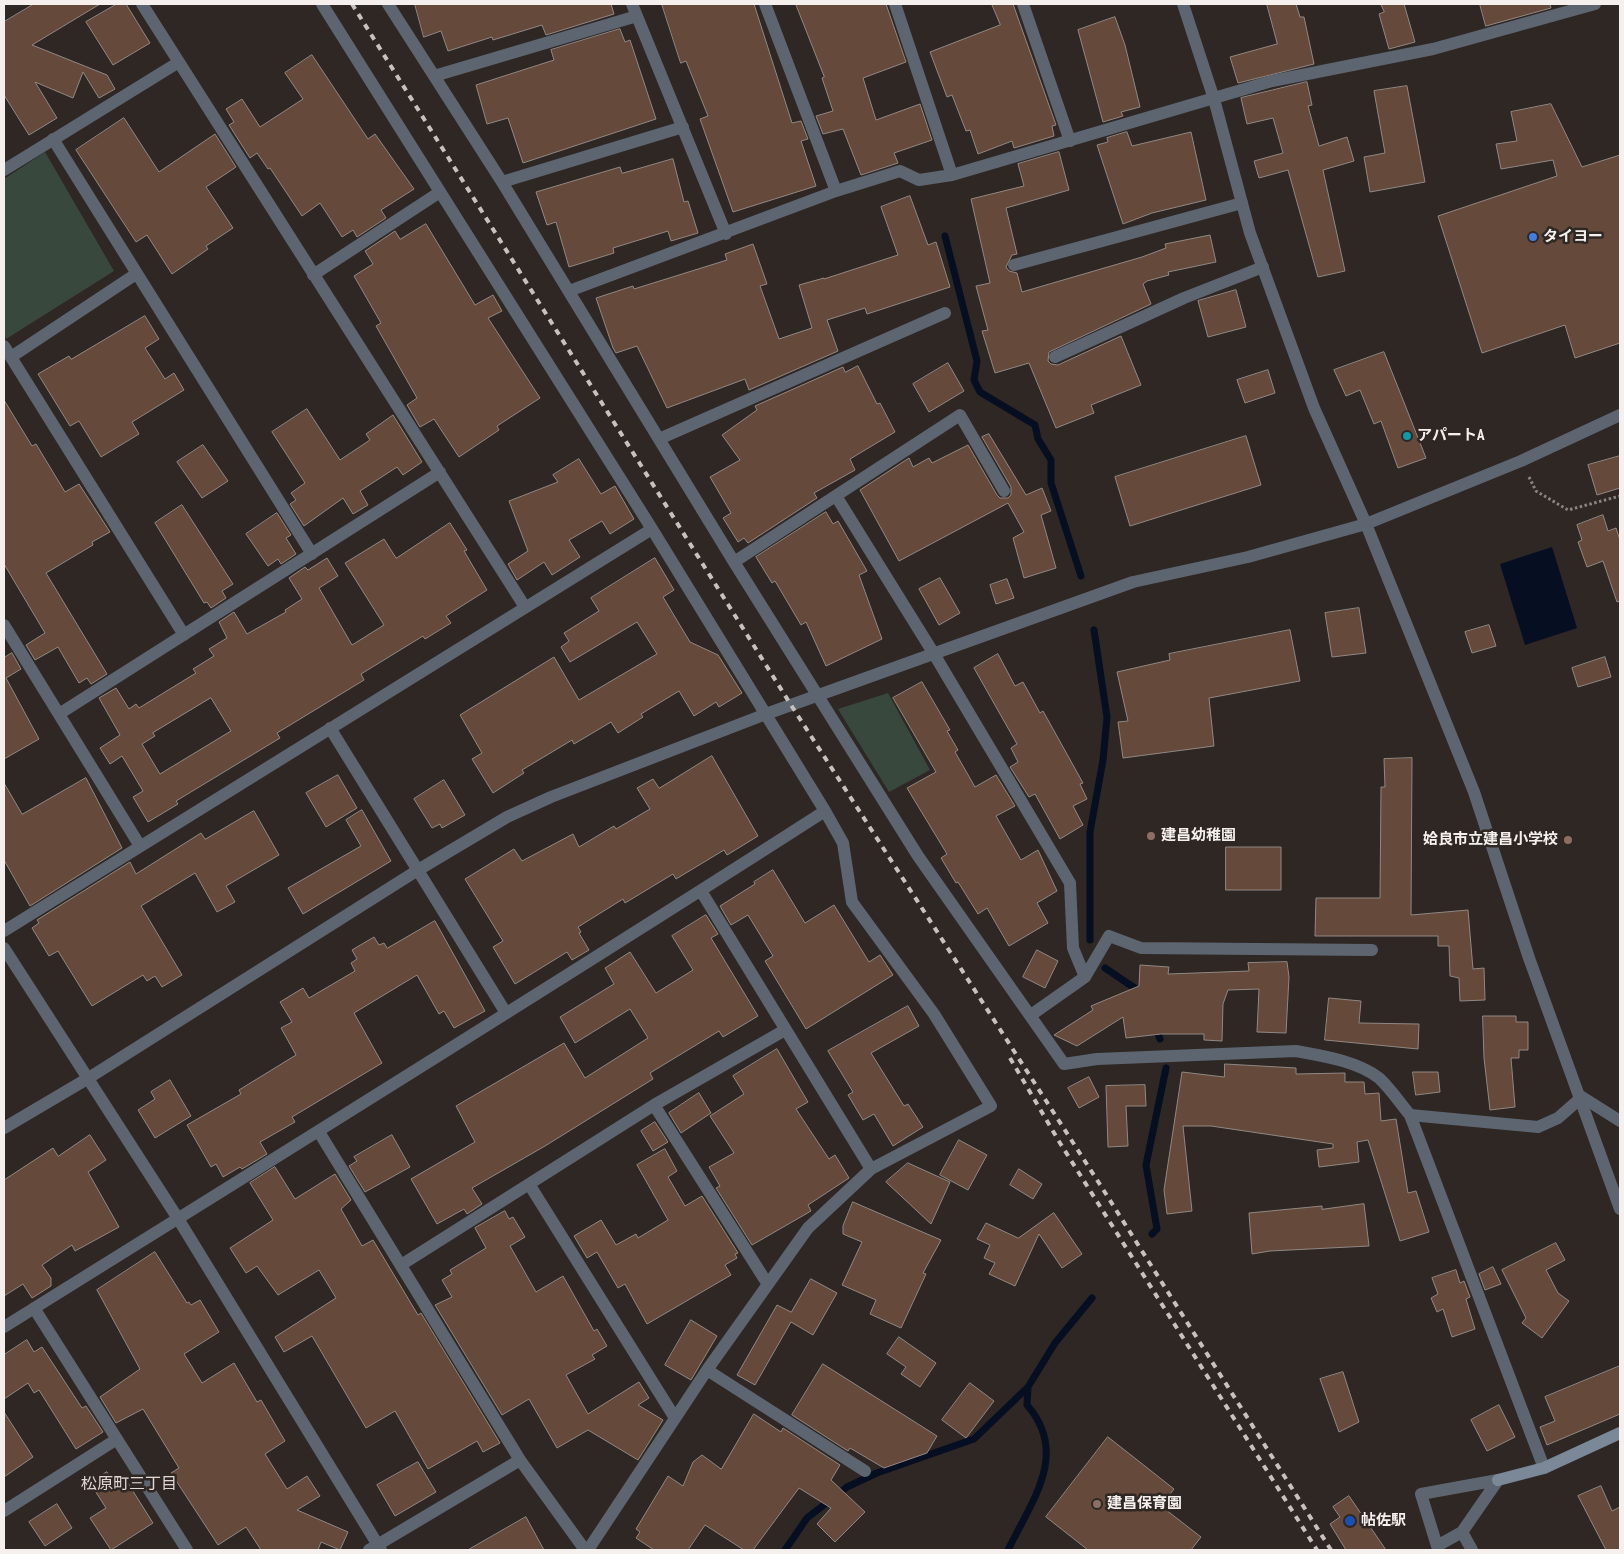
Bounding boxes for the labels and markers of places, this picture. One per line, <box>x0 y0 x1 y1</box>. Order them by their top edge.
place label: タイヨー <box>1543 228 1603 246</box>
marker: タイヨー <box>1527 231 1539 243</box>
place label: アパートA <box>1417 427 1485 445</box>
marker: アパートA <box>1401 430 1413 442</box>
place label: 建昌幼稚園 <box>1161 827 1236 845</box>
marker: 建昌幼稚園 <box>1145 830 1157 842</box>
place label: 姶良市立建昌小学校 <box>1423 831 1558 849</box>
marker: 姶良市立建昌小学校 <box>1562 834 1574 846</box>
place label: 建昌保育園 <box>1107 1495 1182 1513</box>
marker: 建昌保育園 <box>1091 1498 1103 1510</box>
place label: 帖佐駅 <box>1361 1512 1406 1530</box>
marker: 帖佐駅 <box>1343 1514 1357 1528</box>

